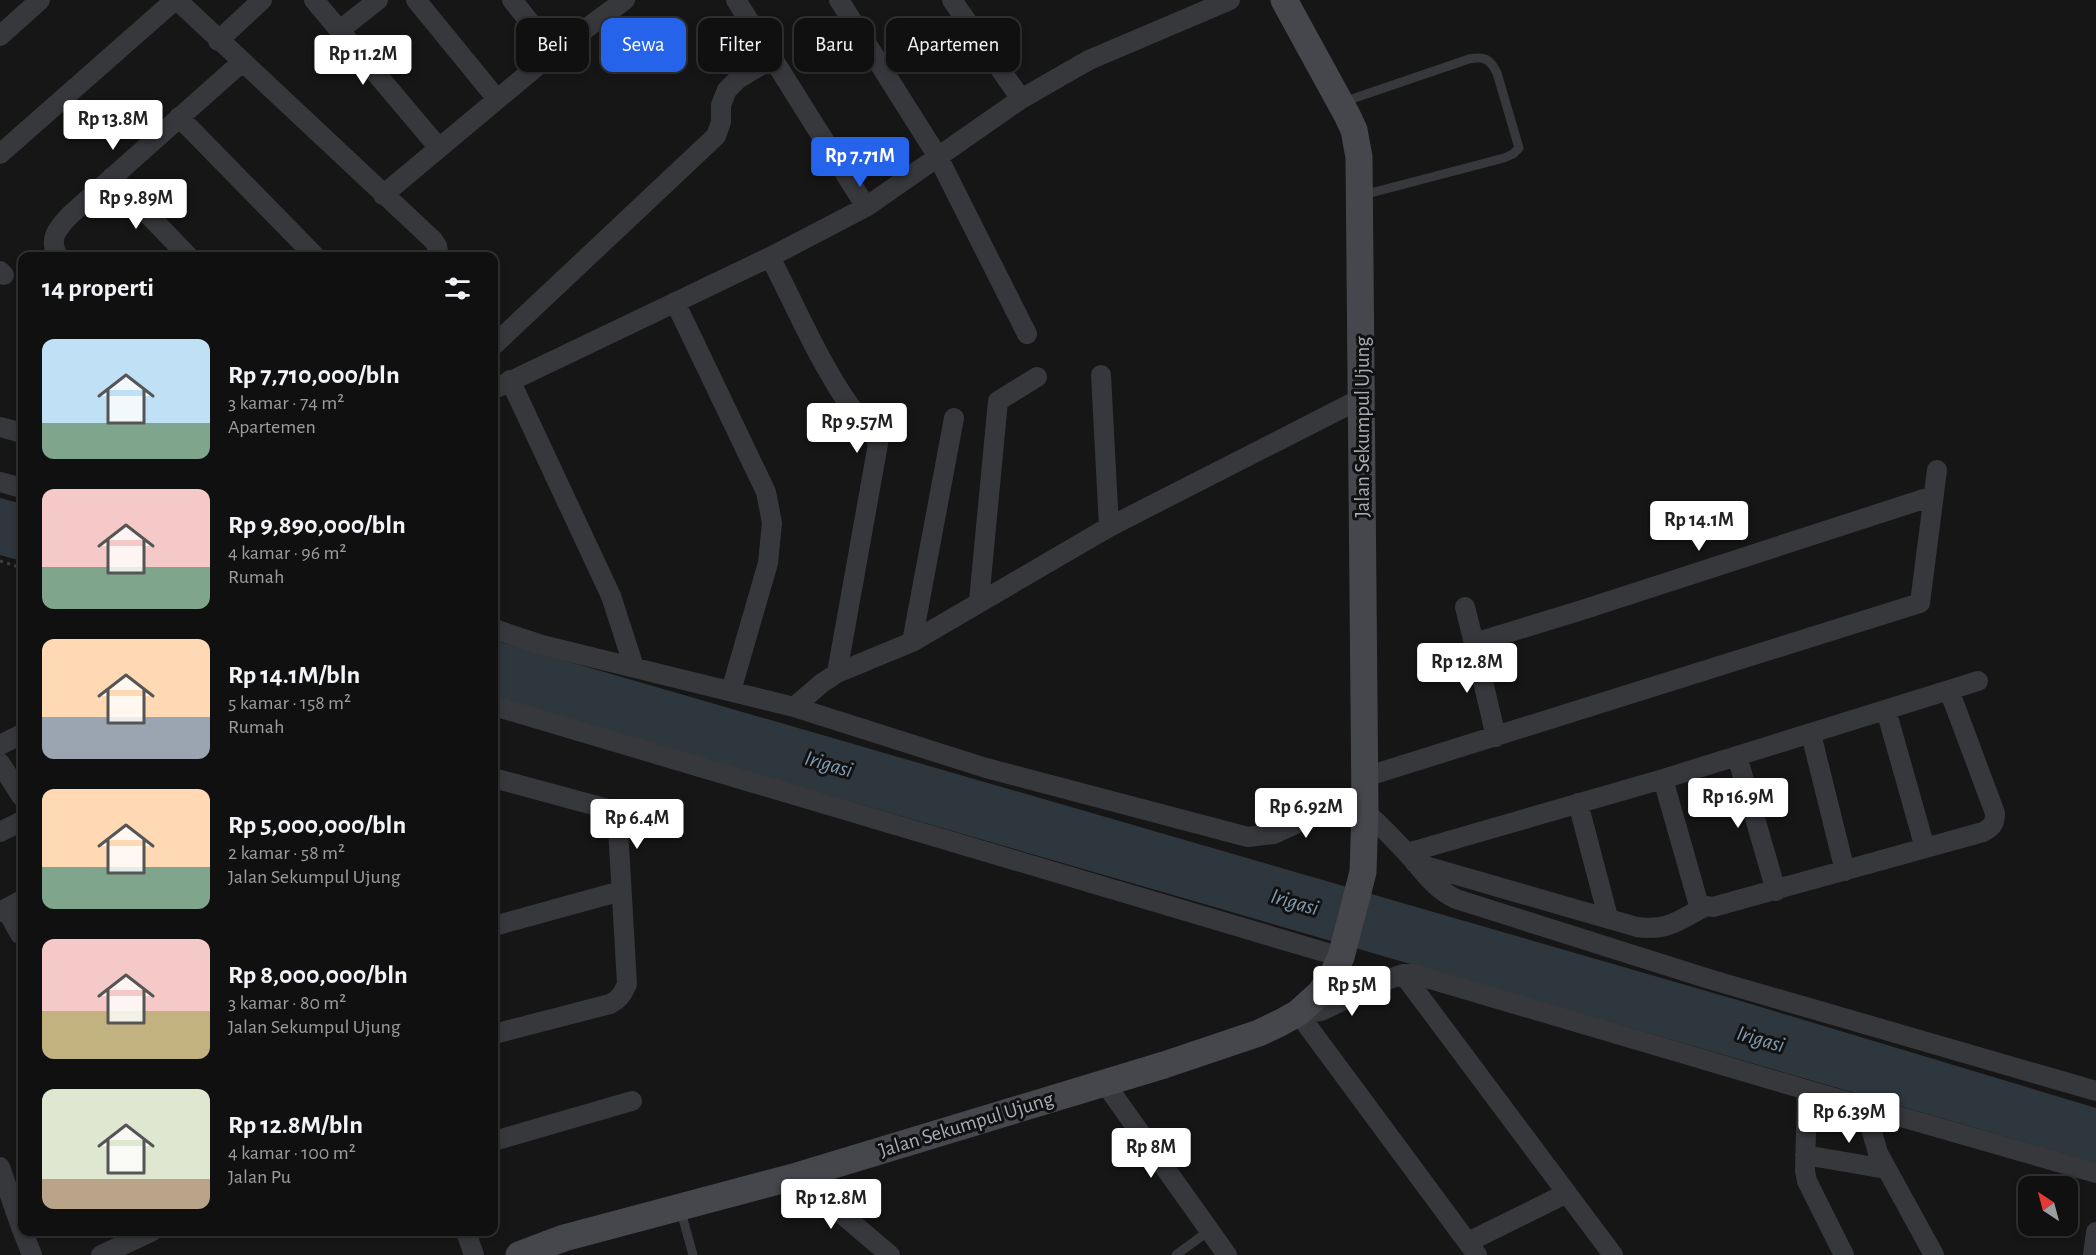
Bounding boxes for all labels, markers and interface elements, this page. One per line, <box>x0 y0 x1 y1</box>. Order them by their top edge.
chip: Beli <box>516 18 589 72</box>
chip: Sewa <box>601 18 686 72</box>
chip: Filter <box>698 18 782 72</box>
chip: Baru <box>794 18 874 72</box>
chip: Apartemen <box>886 18 1020 72</box>
pin: Rp 11.2M <box>301 35 425 86</box>
text: Rp 11.2M <box>328 44 398 64</box>
pin: Rp 13.8M <box>51 100 175 151</box>
text: Rp 13.8M <box>78 109 148 129</box>
pin: Rp 7.71M <box>798 137 922 188</box>
text: Rp 7.71M <box>825 146 895 166</box>
pin: Rp 9.89M <box>74 179 198 230</box>
text: Rp 9.89M <box>99 188 173 208</box>
icon: filters <box>441 272 474 305</box>
text: 14 properti <box>42 275 154 301</box>
street label: Jalan Sekumpul Ujung <box>1352 336 1373 518</box>
text: Rp 7,710,000/bln <box>228 362 400 388</box>
icon: home <box>90 363 162 435</box>
text: 3 kamar · 74 m² <box>228 393 344 413</box>
pin: Rp 9.57M <box>795 403 919 454</box>
text: Rp 9.57M <box>821 412 893 432</box>
text: Apartemen <box>228 417 316 437</box>
pin: Rp 14.1M <box>1637 501 1761 552</box>
text: Rp 14.1M <box>1664 510 1734 530</box>
text: Rp 9,890,000/bln <box>228 512 406 538</box>
icon: home <box>90 513 162 585</box>
text: 4 kamar · 96 m² <box>228 543 346 563</box>
text: Rumah <box>228 567 284 587</box>
pin: Rp 12.8M <box>1405 643 1529 694</box>
text: Rp 12.8M <box>1431 652 1503 672</box>
text: Rp 14.1M/bln <box>228 662 360 688</box>
icon: home <box>90 663 162 735</box>
text: 5 kamar · 158 m² <box>228 693 351 713</box>
text: Rumah <box>228 717 284 737</box>
water label: Irigasi <box>802 747 855 781</box>
pin: Rp 16.9M <box>1676 778 1800 829</box>
text: Rp 16.9M <box>1702 787 1774 807</box>
pin: Rp 6.92M <box>1244 788 1368 839</box>
text: Rp 6.92M <box>1269 797 1343 817</box>
pin: Rp 6.4M <box>582 799 692 850</box>
text: Rp 6.4M <box>604 808 670 828</box>
text: Rp 5,000,000/bln <box>228 812 406 838</box>
icon: home <box>90 813 162 885</box>
text: 2 kamar · 58 m² <box>228 843 345 863</box>
text: Jalan Sekumpul Ujung <box>228 867 401 887</box>
water label: Irigasi <box>1268 885 1321 919</box>
text: Rp 8,000,000/bln <box>228 962 408 988</box>
icon: home <box>90 963 162 1035</box>
pin: Rp 5M <box>1310 966 1394 1017</box>
text: Rp 5M <box>1327 975 1377 995</box>
text: 3 kamar · 80 m² <box>228 993 346 1013</box>
text: Jalan Sekumpul Ujung <box>228 1017 401 1037</box>
water label: Irigasi <box>1734 1022 1787 1056</box>
street label: Jalan Sekumpul Ujung <box>876 1088 1057 1161</box>
pin: Rp 6.39M <box>1787 1093 1911 1144</box>
text: Rp 6.39M <box>1812 1102 1886 1122</box>
text: Rp 12.8M/bln <box>228 1112 363 1138</box>
icon: home <box>90 1113 162 1185</box>
pin: Rp 8M <box>1109 1128 1193 1179</box>
text: Rp 8M <box>1126 1137 1176 1157</box>
text: 4 kamar · 100 m² <box>228 1143 356 1163</box>
text: Jalan Pu <box>228 1167 291 1187</box>
north arrow <box>2018 1176 2078 1236</box>
map controls <box>2018 1176 2078 1236</box>
pin: Rp 12.8M <box>769 1179 893 1230</box>
text: Rp 12.8M <box>795 1188 867 1208</box>

